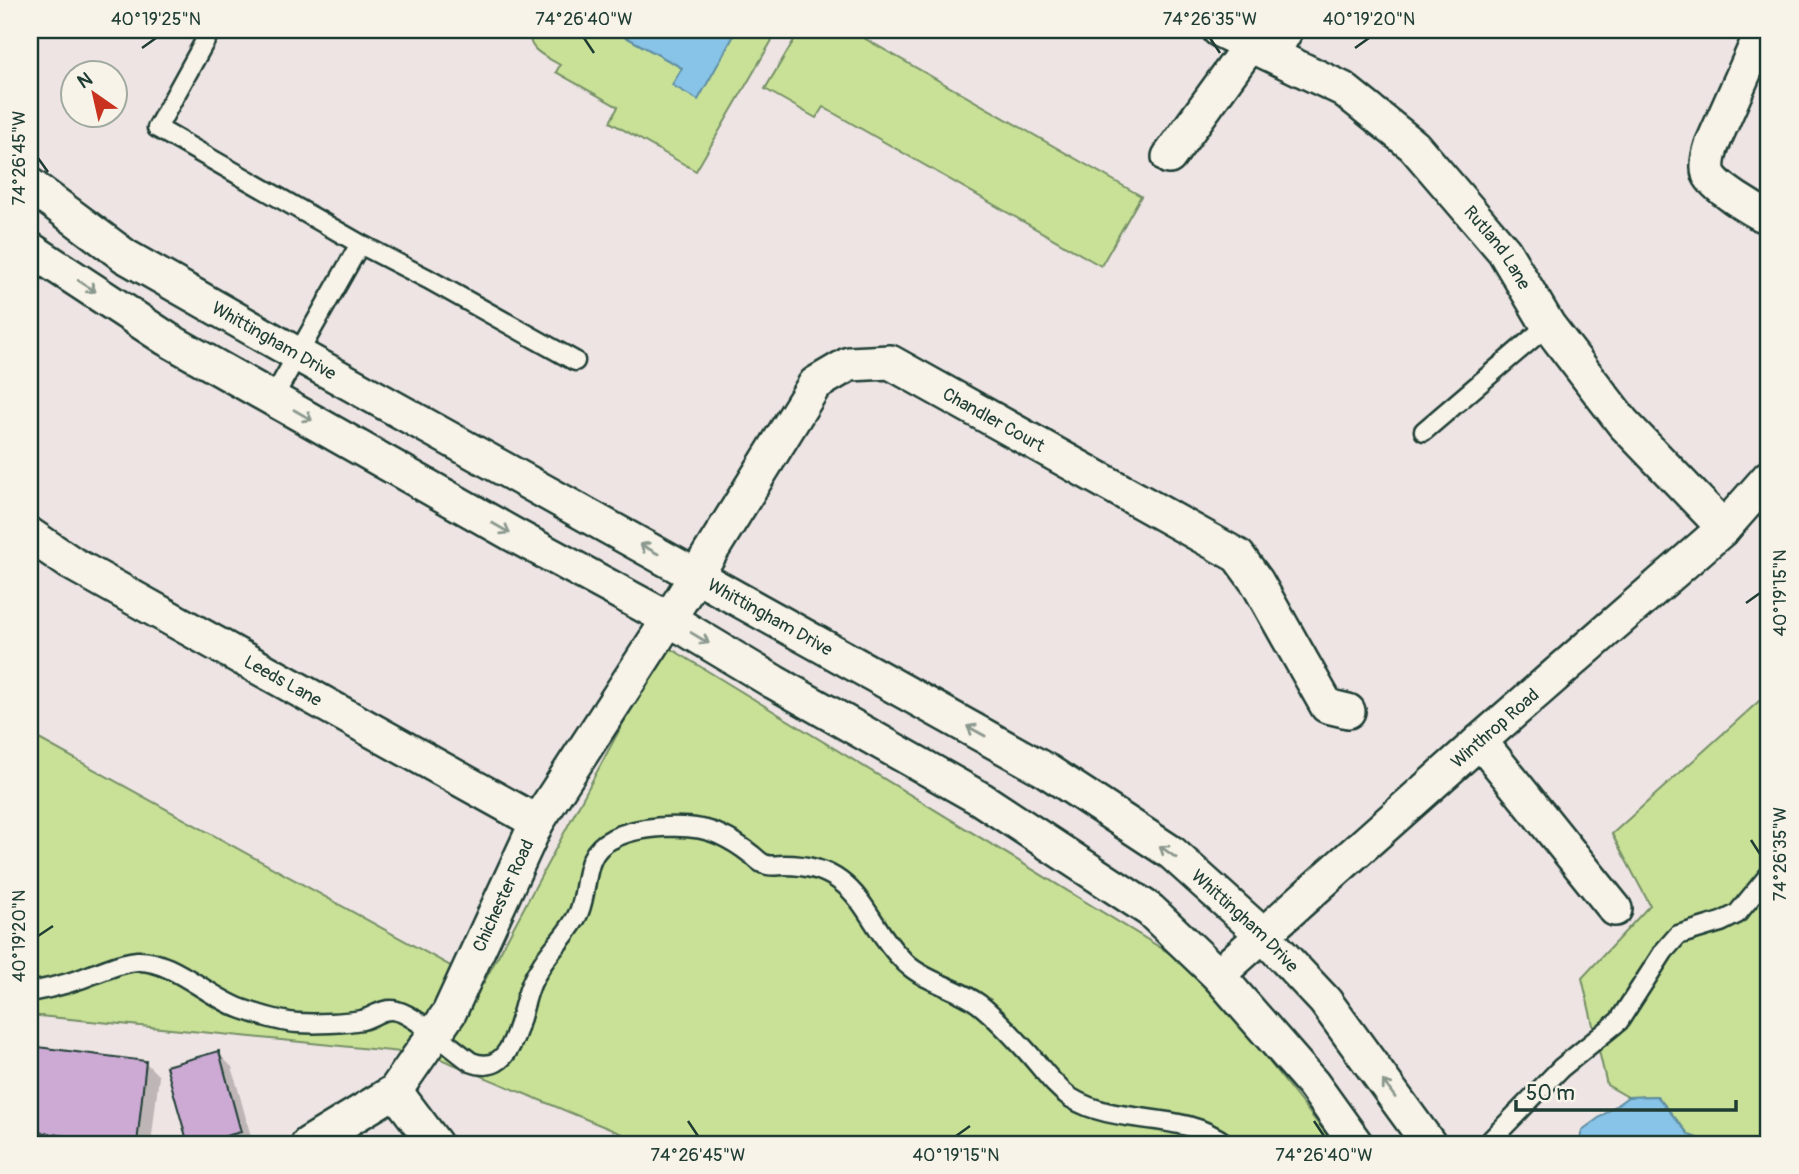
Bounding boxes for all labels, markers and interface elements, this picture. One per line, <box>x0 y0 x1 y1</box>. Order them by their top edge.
text: 40°19'25"N <box>111 8 201 31</box>
text: 74°26'40"W <box>535 8 633 31</box>
text: 74°26'35"W <box>1163 8 1257 31</box>
text: 40°19'20"N <box>1323 8 1415 31</box>
north arrow <box>60 60 130 130</box>
text: N <box>73 67 97 94</box>
text: 74°26'45"W <box>8 111 31 205</box>
street label: Rutland Lane <box>1458 201 1535 294</box>
one-way arrow <box>77 279 96 294</box>
street label: Whittingham Drive <box>207 297 340 386</box>
street label: Chandler Court <box>938 383 1049 458</box>
one-way arrow <box>293 408 313 422</box>
one-way arrow <box>490 521 510 535</box>
one-way arrow <box>639 542 659 556</box>
text: 40°19'15"N <box>1769 550 1792 636</box>
street label: Whittingham Drive <box>703 574 837 662</box>
one-way arrow <box>690 630 709 645</box>
street label: Leeds Lane <box>240 650 326 712</box>
street label: Winthrop Road <box>1446 684 1544 773</box>
one-way arrow <box>966 724 986 738</box>
text: 74°26'35"W <box>1769 807 1792 901</box>
street label: Chichester Road <box>468 836 539 956</box>
one-way arrow <box>1159 845 1178 860</box>
street label: Whittingham Drive <box>1186 865 1303 978</box>
text: 40°19'20"N <box>8 890 31 982</box>
scale bar <box>1516 1069 1736 1113</box>
one-way arrow <box>1382 1080 1396 1099</box>
text: 50 m <box>1526 1080 1575 1107</box>
text: 74°26'45"W <box>651 1144 745 1167</box>
text: 40°19'15"N <box>913 1144 999 1167</box>
text: 74°26'40"W <box>1275 1144 1373 1167</box>

